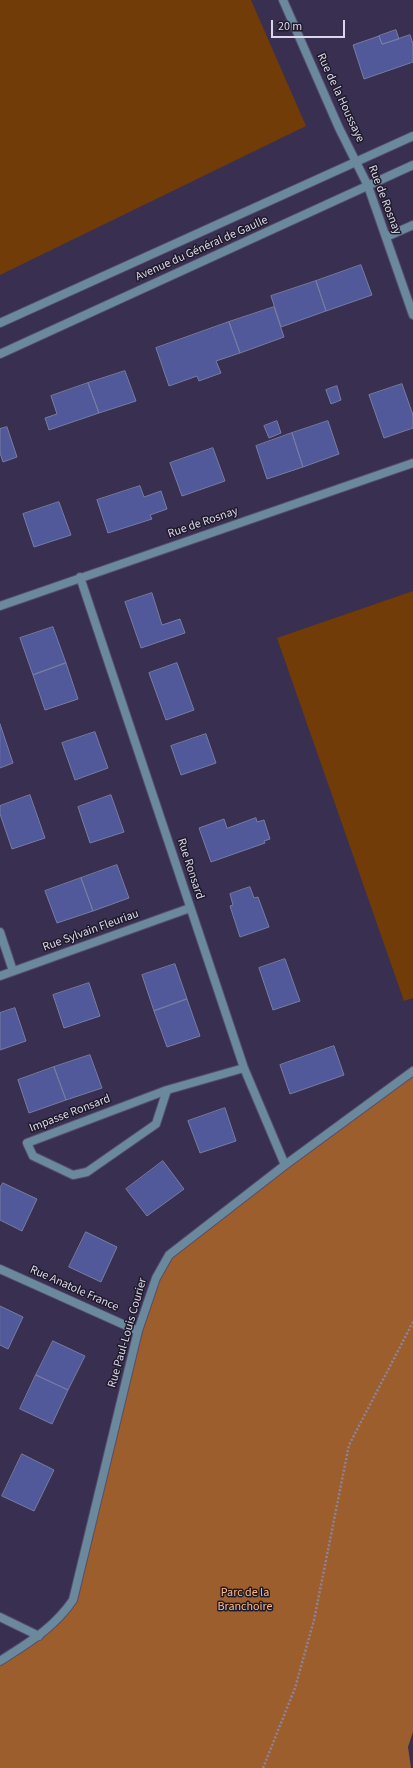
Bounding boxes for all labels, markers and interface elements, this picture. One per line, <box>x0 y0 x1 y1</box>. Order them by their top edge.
scale bar <box>273 12 347 38</box>
text: 20 m <box>278 18 302 35</box>
street label: Rue de la Houssaye <box>313 51 367 145</box>
street label: Rue de Rosnay <box>364 163 404 237</box>
street label: Avenue du Général de Gaulle <box>134 213 270 285</box>
street label: Rue de Rosnay <box>166 504 240 542</box>
street label: Rue Ronsard <box>173 837 207 901</box>
street label: Rue Sylvain Fleuriau <box>41 907 141 955</box>
street label: Impasse Ronsard <box>27 1092 113 1136</box>
street label: Rue Anatole France <box>27 1263 121 1315</box>
street label: Rue Paul-Louis Courier <box>105 1276 151 1390</box>
park label: Parc de la Branchoire <box>218 1586 272 1614</box>

